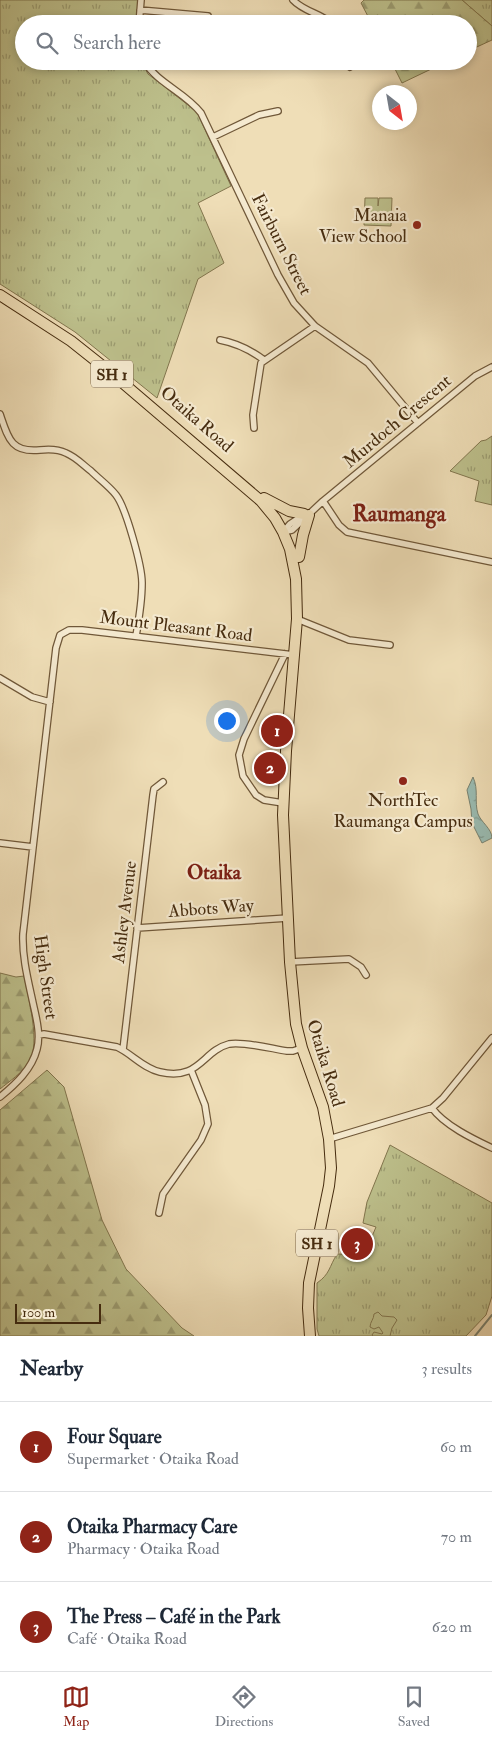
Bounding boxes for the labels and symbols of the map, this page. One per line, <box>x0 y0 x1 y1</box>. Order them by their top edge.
north arrow <box>372 85 417 130</box>
street label: Fairburn Street <box>246 190 317 299</box>
place label: Manaia View School <box>319 204 408 248</box>
marker: Manaia View School <box>411 219 423 231</box>
road number: SH 1 <box>91 360 133 388</box>
street label: Murdoch Crescent <box>339 369 456 473</box>
street label: Otaika Road <box>155 381 238 458</box>
district label: Raumanga <box>352 500 447 529</box>
street label: Mount Pleasant Road <box>98 606 254 647</box>
your location <box>214 708 240 734</box>
pin: 1 <box>261 712 293 750</box>
pin: 2 <box>254 749 286 787</box>
marker: NorthTec Raumanga Campus <box>397 775 409 787</box>
place label: NorthTec Raumanga Campus <box>333 789 473 833</box>
street label: Ashley Avenue <box>107 859 142 966</box>
district label: Otaika <box>187 860 242 885</box>
street label: Abbots Way <box>167 894 256 923</box>
street label: High Street <box>28 933 63 1021</box>
street label: Otaika Road <box>301 1017 350 1110</box>
pin: 3 <box>341 1225 373 1263</box>
road number: SH 1 <box>296 1230 338 1256</box>
scale bar <box>15 1301 101 1324</box>

